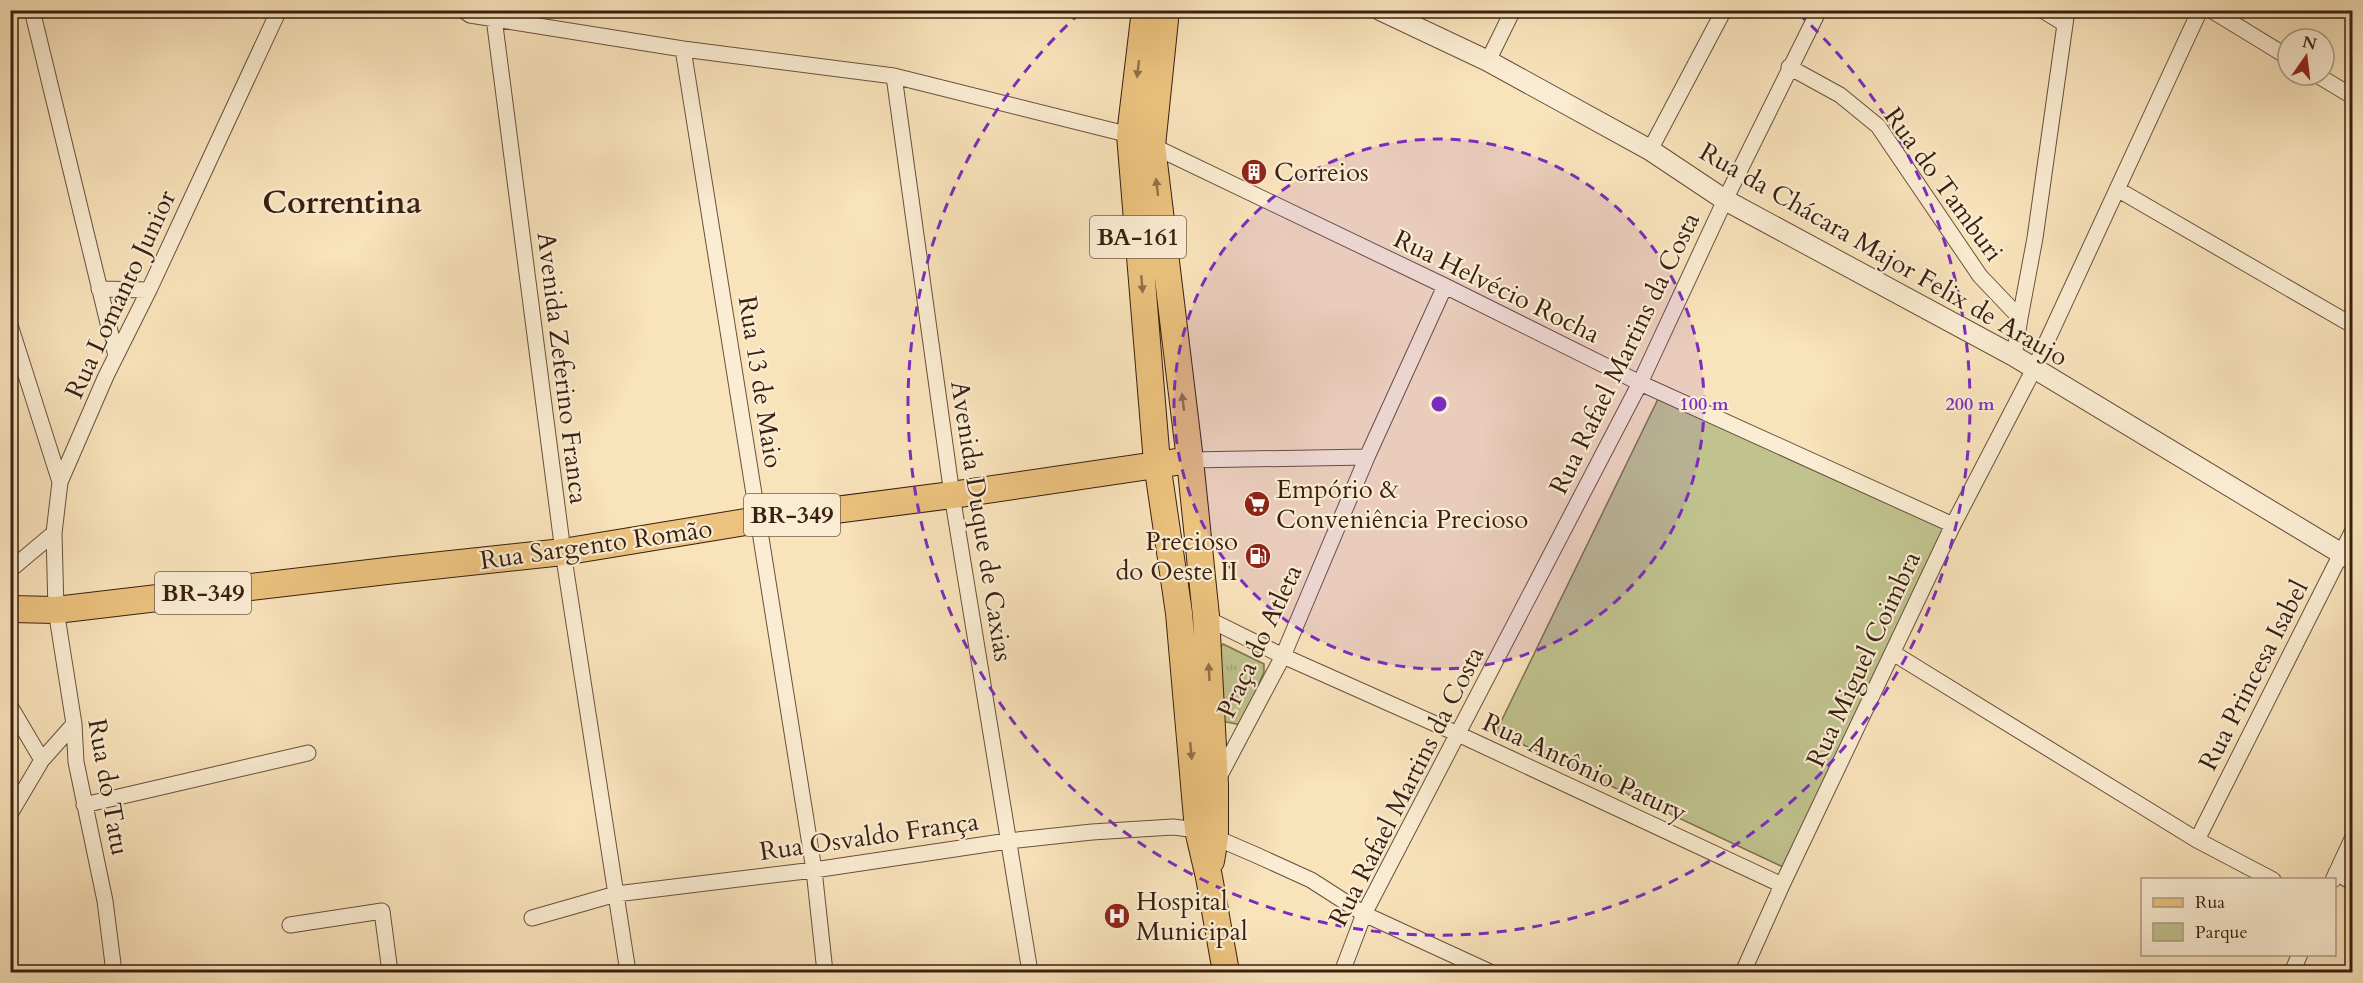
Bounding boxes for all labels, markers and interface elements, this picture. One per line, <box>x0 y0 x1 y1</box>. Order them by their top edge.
north arrow <box>2276 27 2336 87</box>
text: N <box>2300 31 2319 56</box>
one-way arrow <box>1133 59 1143 78</box>
street label: Rua do Tamburi <box>1876 100 2011 268</box>
street label: Rua da Chácara Major Felix de Araujo <box>1693 134 2074 375</box>
place label: Correios <box>1274 155 1369 190</box>
building icon: Correios <box>1239 157 1269 187</box>
one-way arrow <box>1152 178 1162 197</box>
district label: Correntina <box>262 181 422 225</box>
street label: Rua Lomanto Junior <box>57 184 184 404</box>
street label: Rua Rafael Martins da Costa <box>1541 206 1708 500</box>
road number: BA-161 <box>1090 216 1186 258</box>
street label: Rua Helvécio Rocha <box>1388 221 1606 352</box>
street label: Avenida Zeferino Franca <box>528 230 597 506</box>
one-way arrow <box>1137 274 1147 293</box>
street label: Rua 13 de Maio <box>730 293 791 471</box>
street label: Avenida Duque de Caxias <box>942 378 1021 664</box>
one-way arrow <box>1178 392 1188 411</box>
text: 100 m <box>1679 392 1729 417</box>
text: 200 m <box>1945 392 1995 417</box>
centre of rings <box>1429 394 1449 414</box>
place label: Empório & Conveniência Precioso <box>1276 472 1528 537</box>
supermarket icon: Empório & Conveniência Precioso <box>1242 489 1272 519</box>
road number: BR-349 <box>744 494 840 536</box>
street label: Rua Sargento Romão <box>478 511 714 578</box>
place label: Precioso do Oeste II <box>1115 524 1238 589</box>
fuel station icon: Precioso do Oeste II <box>1243 541 1273 571</box>
street label: Rua Miguel Coimbra <box>1798 546 1929 773</box>
street label: Praça do Atleta <box>1209 559 1310 724</box>
road number: BR-349 <box>155 572 251 614</box>
street label: Rua Princesa Isabel <box>2190 574 2317 776</box>
street label: Rua Rafael Martins da Costa <box>1321 640 1492 932</box>
one-way arrow <box>1204 662 1213 681</box>
street label: Rua Antônio Patury <box>1477 705 1693 830</box>
street label: Rua do Tatu <box>79 716 138 858</box>
one-way arrow <box>1186 741 1196 760</box>
street label: Rua Osvaldo França <box>757 804 981 869</box>
legend <box>2141 878 2336 956</box>
place label: Hospital Municipal <box>1136 884 1248 949</box>
text: Rua <box>2195 890 2225 915</box>
hospital icon: Hospital Municipal <box>1102 901 1132 931</box>
text: Parque <box>2195 920 2248 945</box>

